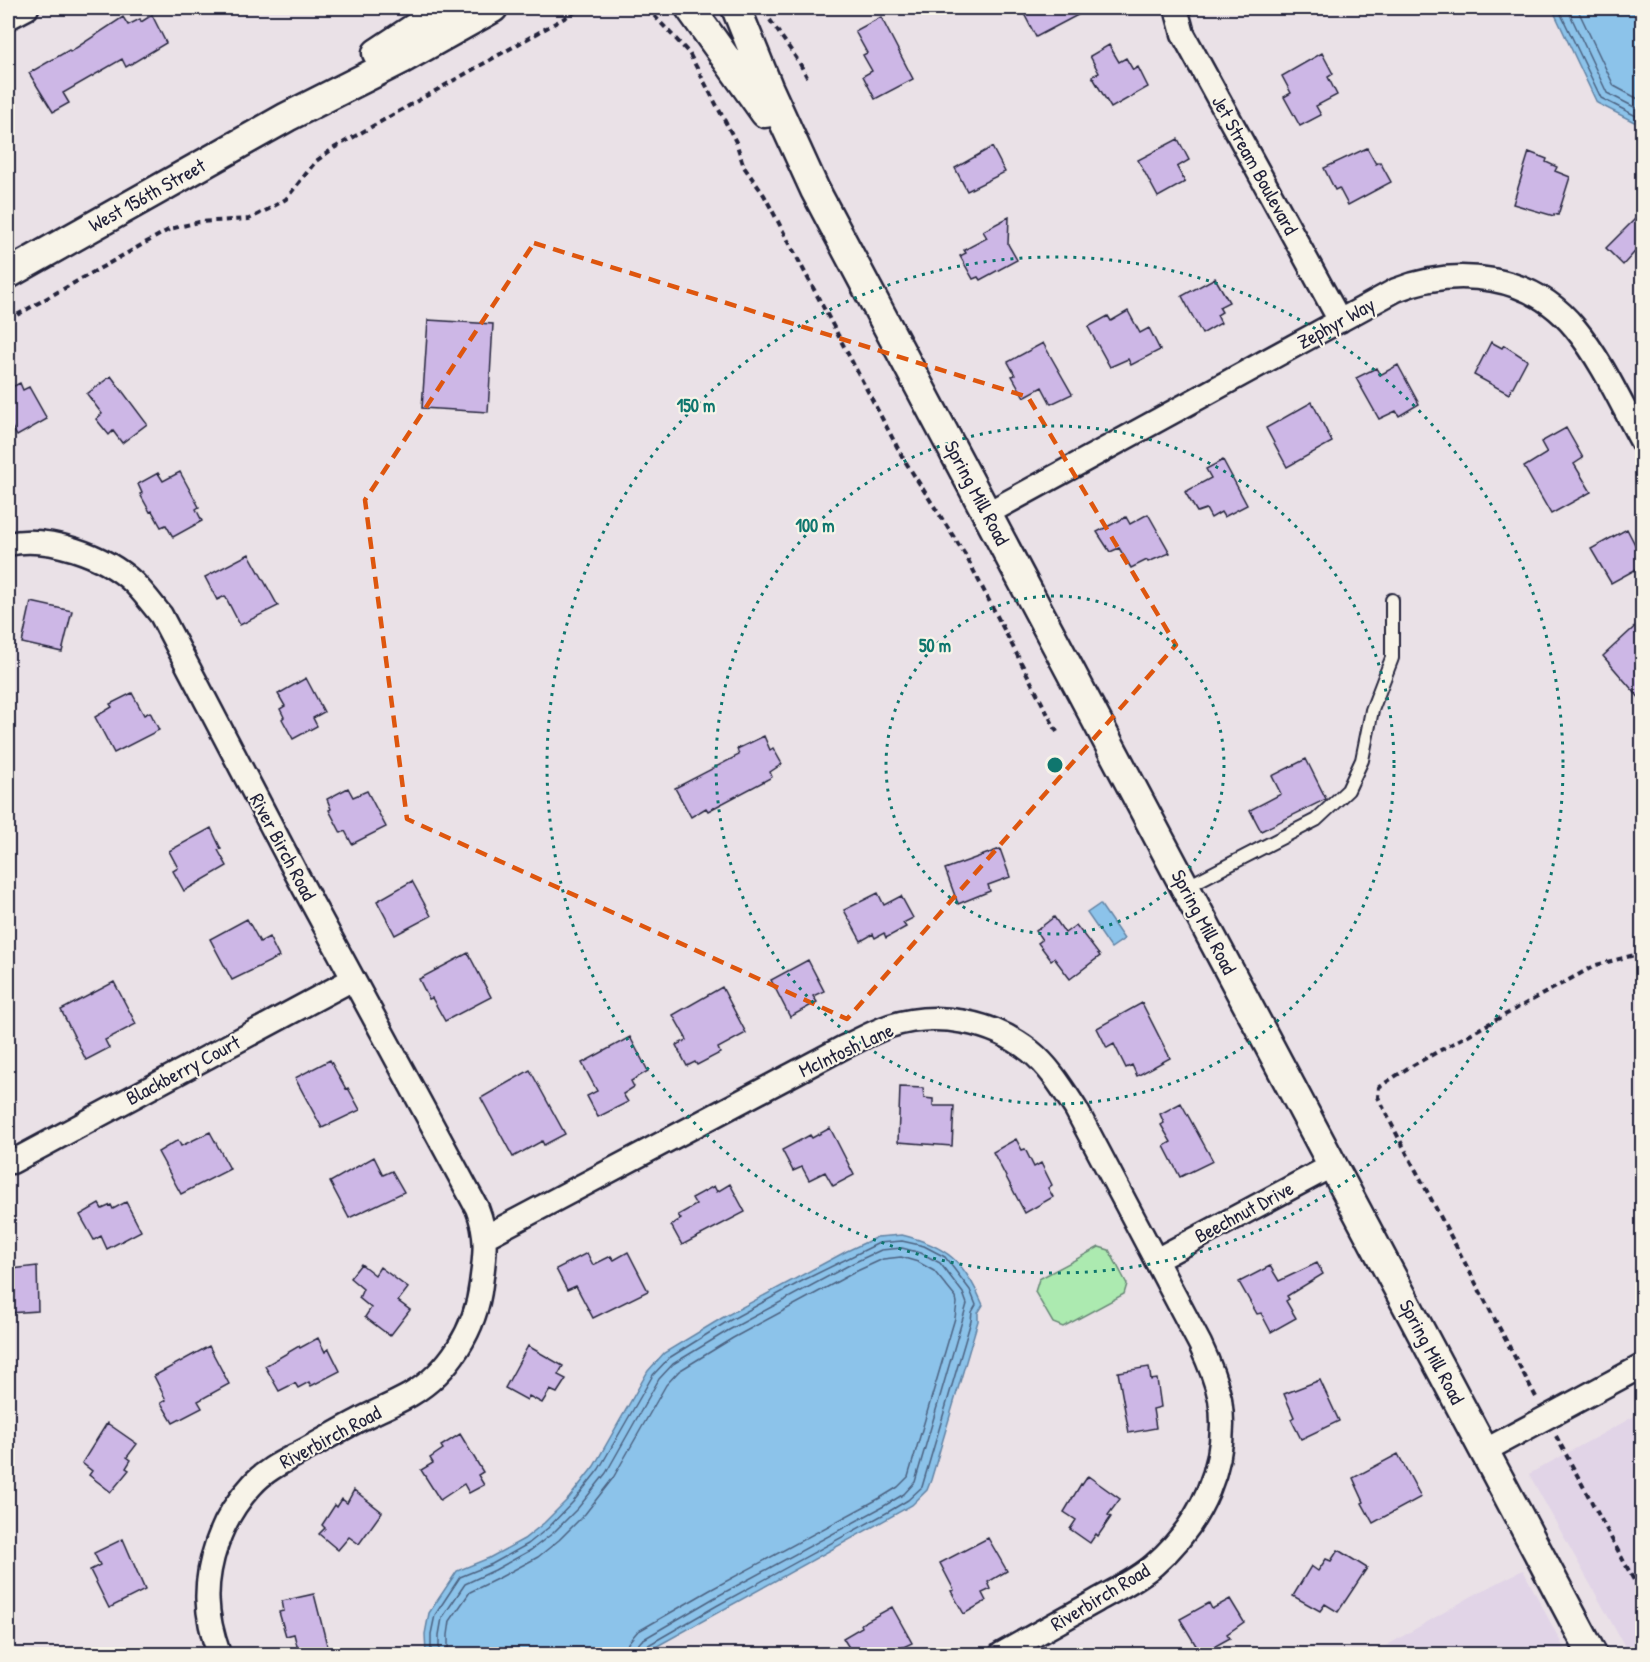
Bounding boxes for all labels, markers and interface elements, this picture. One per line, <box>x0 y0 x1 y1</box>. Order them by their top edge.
street label: Jet Stream Boulevard <box>1206 90 1305 239</box>
street label: West 156th Street <box>84 151 211 238</box>
street label: Zephyr Way <box>1292 290 1379 355</box>
text: 150 m <box>677 393 715 418</box>
street label: Spring Mill Road <box>939 436 1016 550</box>
text: 100 m <box>795 513 835 538</box>
text: 50 m <box>919 633 951 658</box>
centre of rings <box>1045 755 1065 775</box>
street label: River Birch Road <box>244 788 323 905</box>
street label: Spring Mill Road <box>1166 865 1243 979</box>
street label: McIntosh Lane <box>794 1016 897 1083</box>
street label: Blackberry Court <box>121 1028 246 1111</box>
street label: Beechnut Drive <box>1190 1174 1298 1249</box>
street label: Spring Mill Road <box>1394 1295 1471 1409</box>
street label: Riverbirch Road <box>274 1398 385 1475</box>
street label: Riverbirch Road <box>1045 1556 1155 1637</box>

